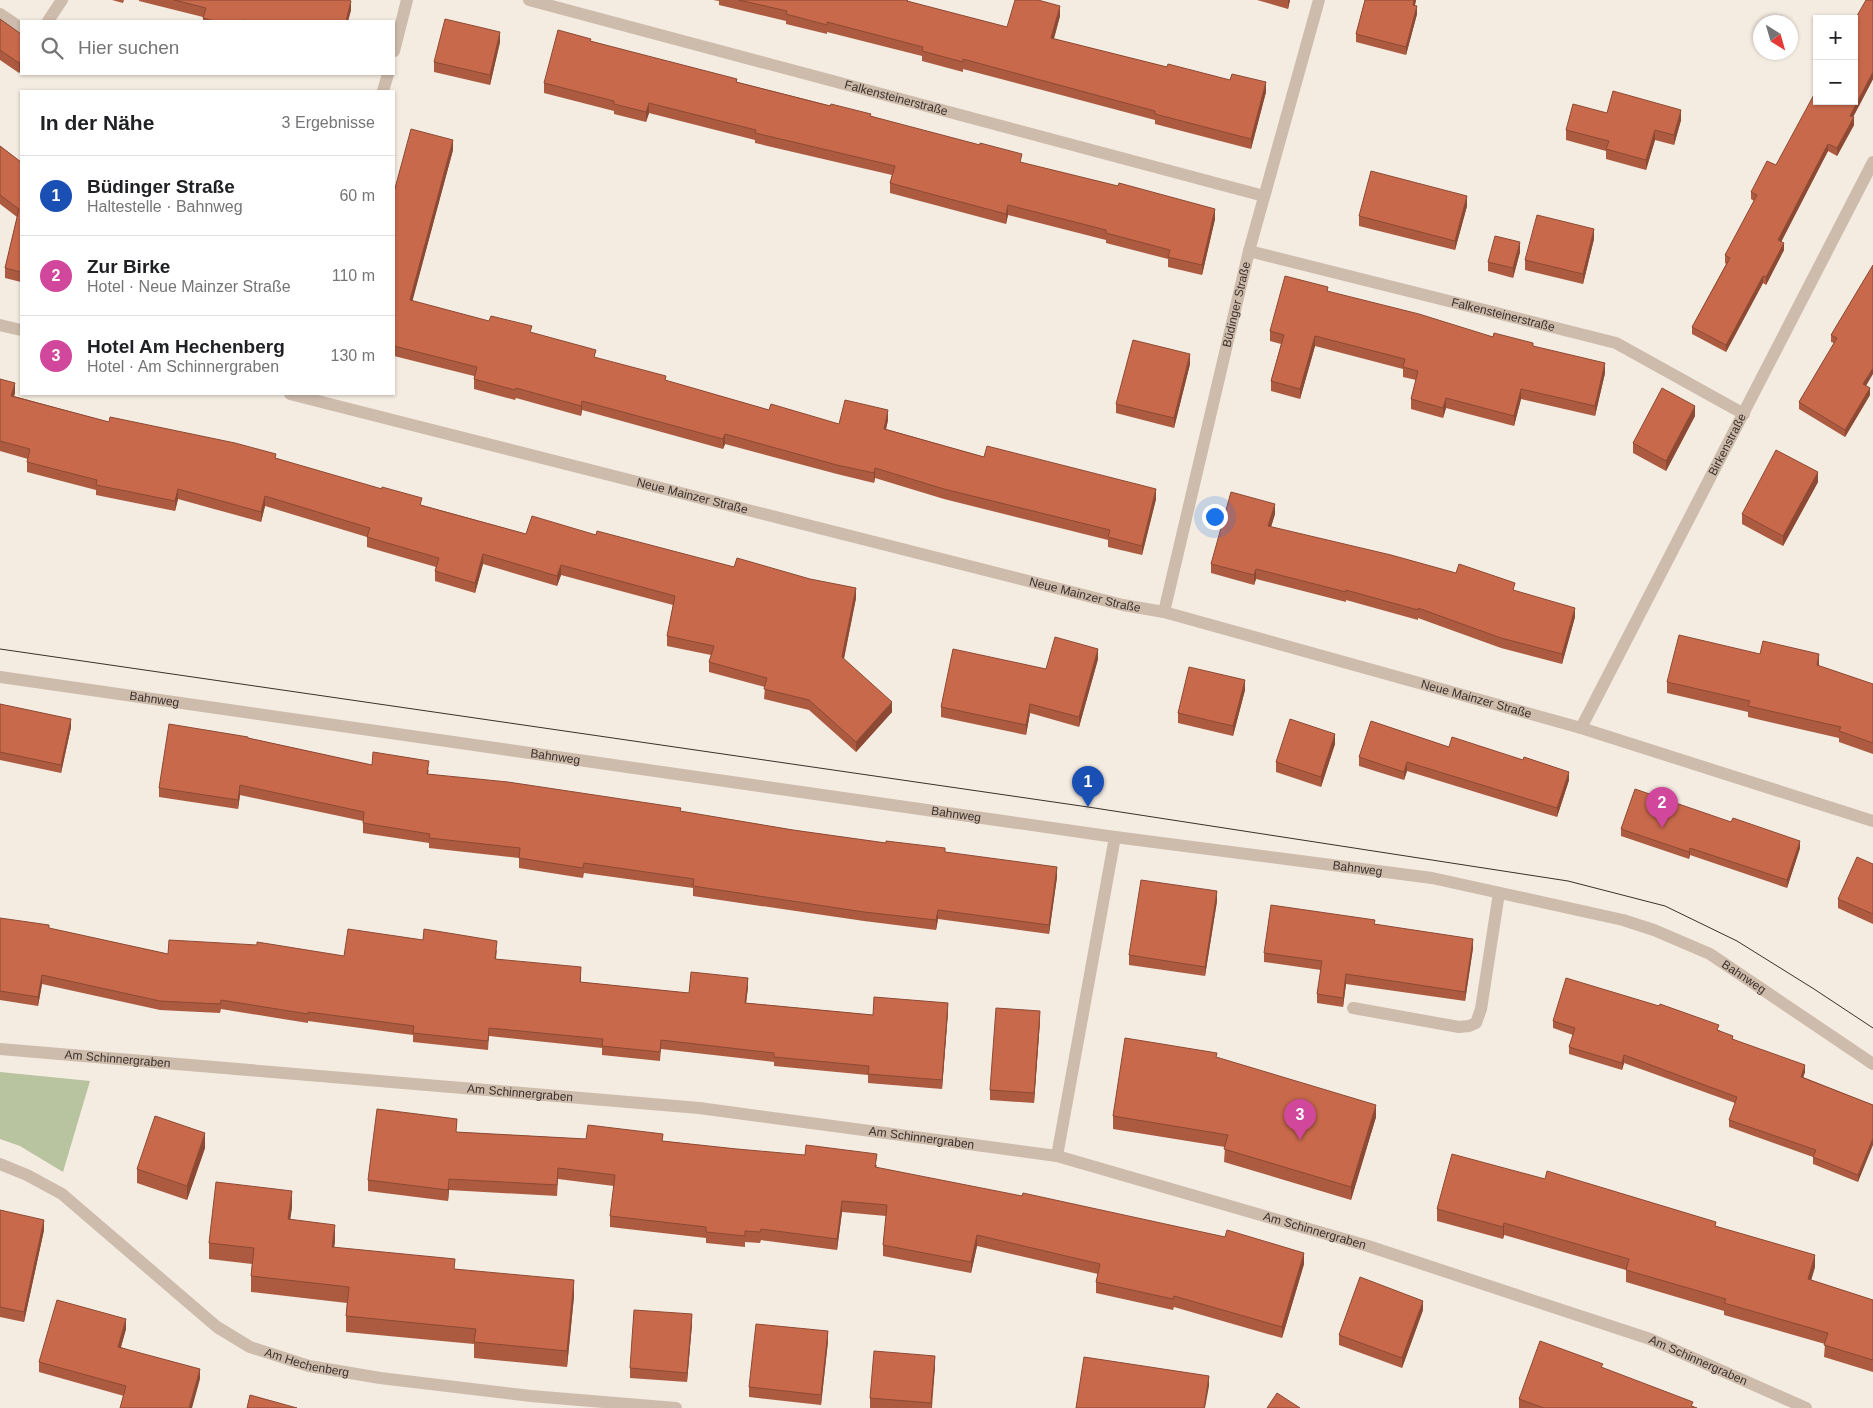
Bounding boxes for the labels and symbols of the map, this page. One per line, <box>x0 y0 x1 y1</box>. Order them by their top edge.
north arrow <box>1753 15 1798 60</box>
street label: Falkensteinerstraße <box>843 77 950 118</box>
street label: Büdinger Straße <box>1220 260 1253 349</box>
street label: Falkensteinerstraße <box>1450 295 1557 334</box>
street label: Birkenstraße <box>1705 411 1749 478</box>
street label: Neue Mainzer Straße <box>635 475 750 517</box>
your location <box>1202 504 1228 530</box>
street label: Neue Mainzer Straße <box>1028 575 1142 615</box>
street label: Neue Mainzer Straße <box>1419 677 1533 721</box>
street label: Bahnweg <box>129 689 180 710</box>
street label: Bahnweg <box>530 746 581 767</box>
pin: 1 <box>1072 766 1104 807</box>
pin: 2 <box>1646 787 1678 828</box>
street label: Bahnweg <box>930 804 982 825</box>
street label: Bahnweg <box>1332 858 1383 879</box>
street label: Bahnweg <box>1719 957 1769 997</box>
street label: Am Schinnergraben <box>64 1047 171 1070</box>
street label: Am Schinnergraben <box>467 1081 574 1104</box>
pin: 3 <box>1284 1099 1316 1140</box>
street label: Am Schinnergraben <box>868 1124 975 1152</box>
street label: Am Schinnergraben <box>1262 1209 1368 1252</box>
street label: Am Schinnergraben <box>1647 1332 1750 1388</box>
street label: Am Hechenberg <box>263 1345 350 1380</box>

